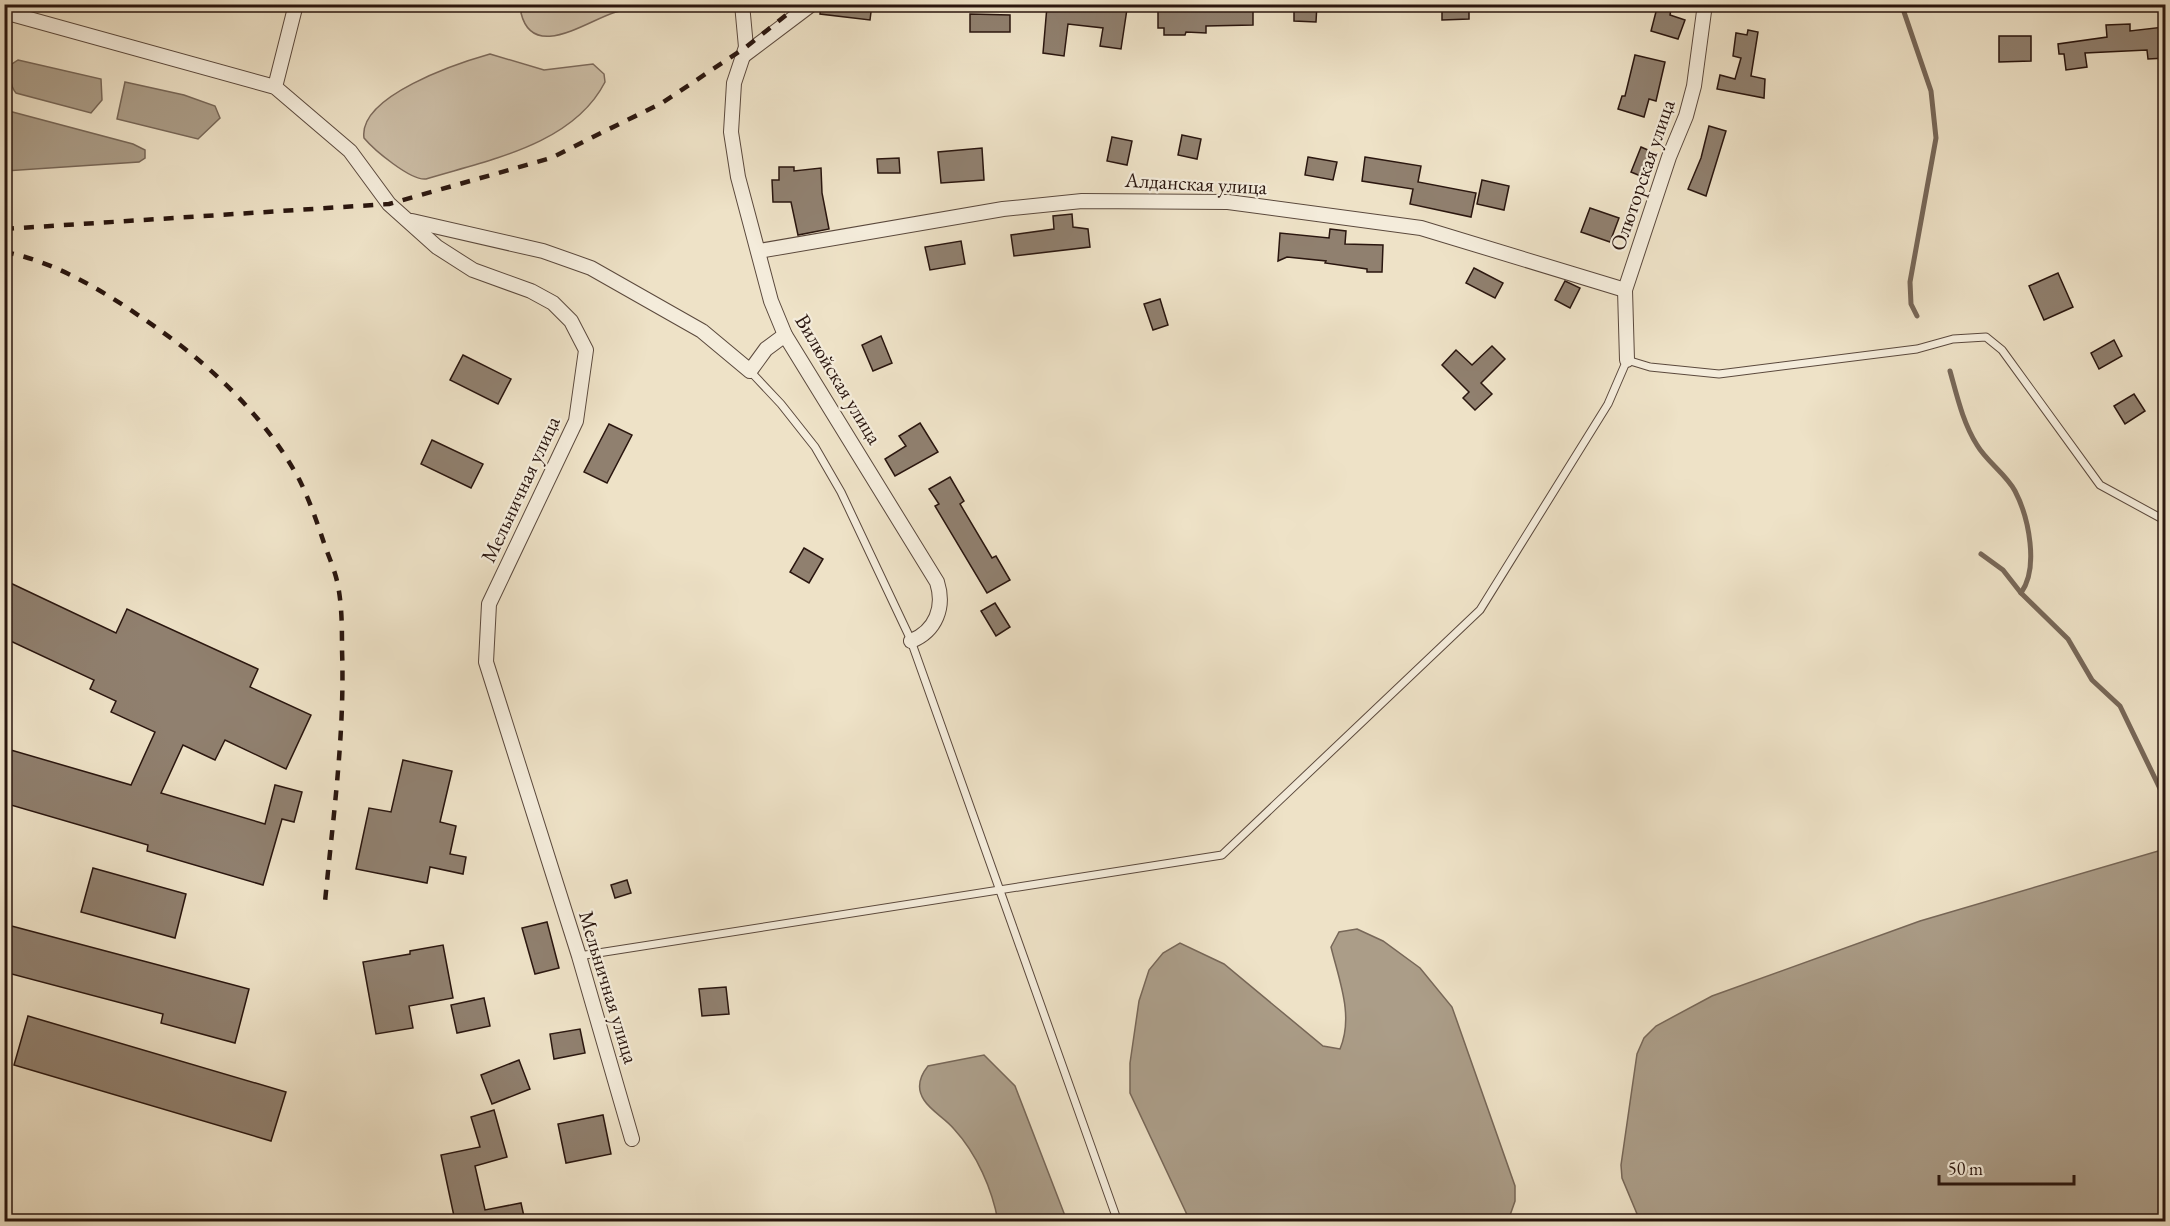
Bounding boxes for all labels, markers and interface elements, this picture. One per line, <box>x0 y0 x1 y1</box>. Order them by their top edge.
street label: Олюторская улица <box>1603 95 1681 254</box>
street label: Алданская улица <box>1123 166 1268 200</box>
street label: Вилюйская улица <box>789 309 889 450</box>
street label: Мельничная улица <box>474 411 566 566</box>
street label: Мельничная улица <box>573 907 645 1067</box>
scale bar <box>1939 1148 2074 1186</box>
text: 50 m <box>1948 1157 1983 1180</box>

